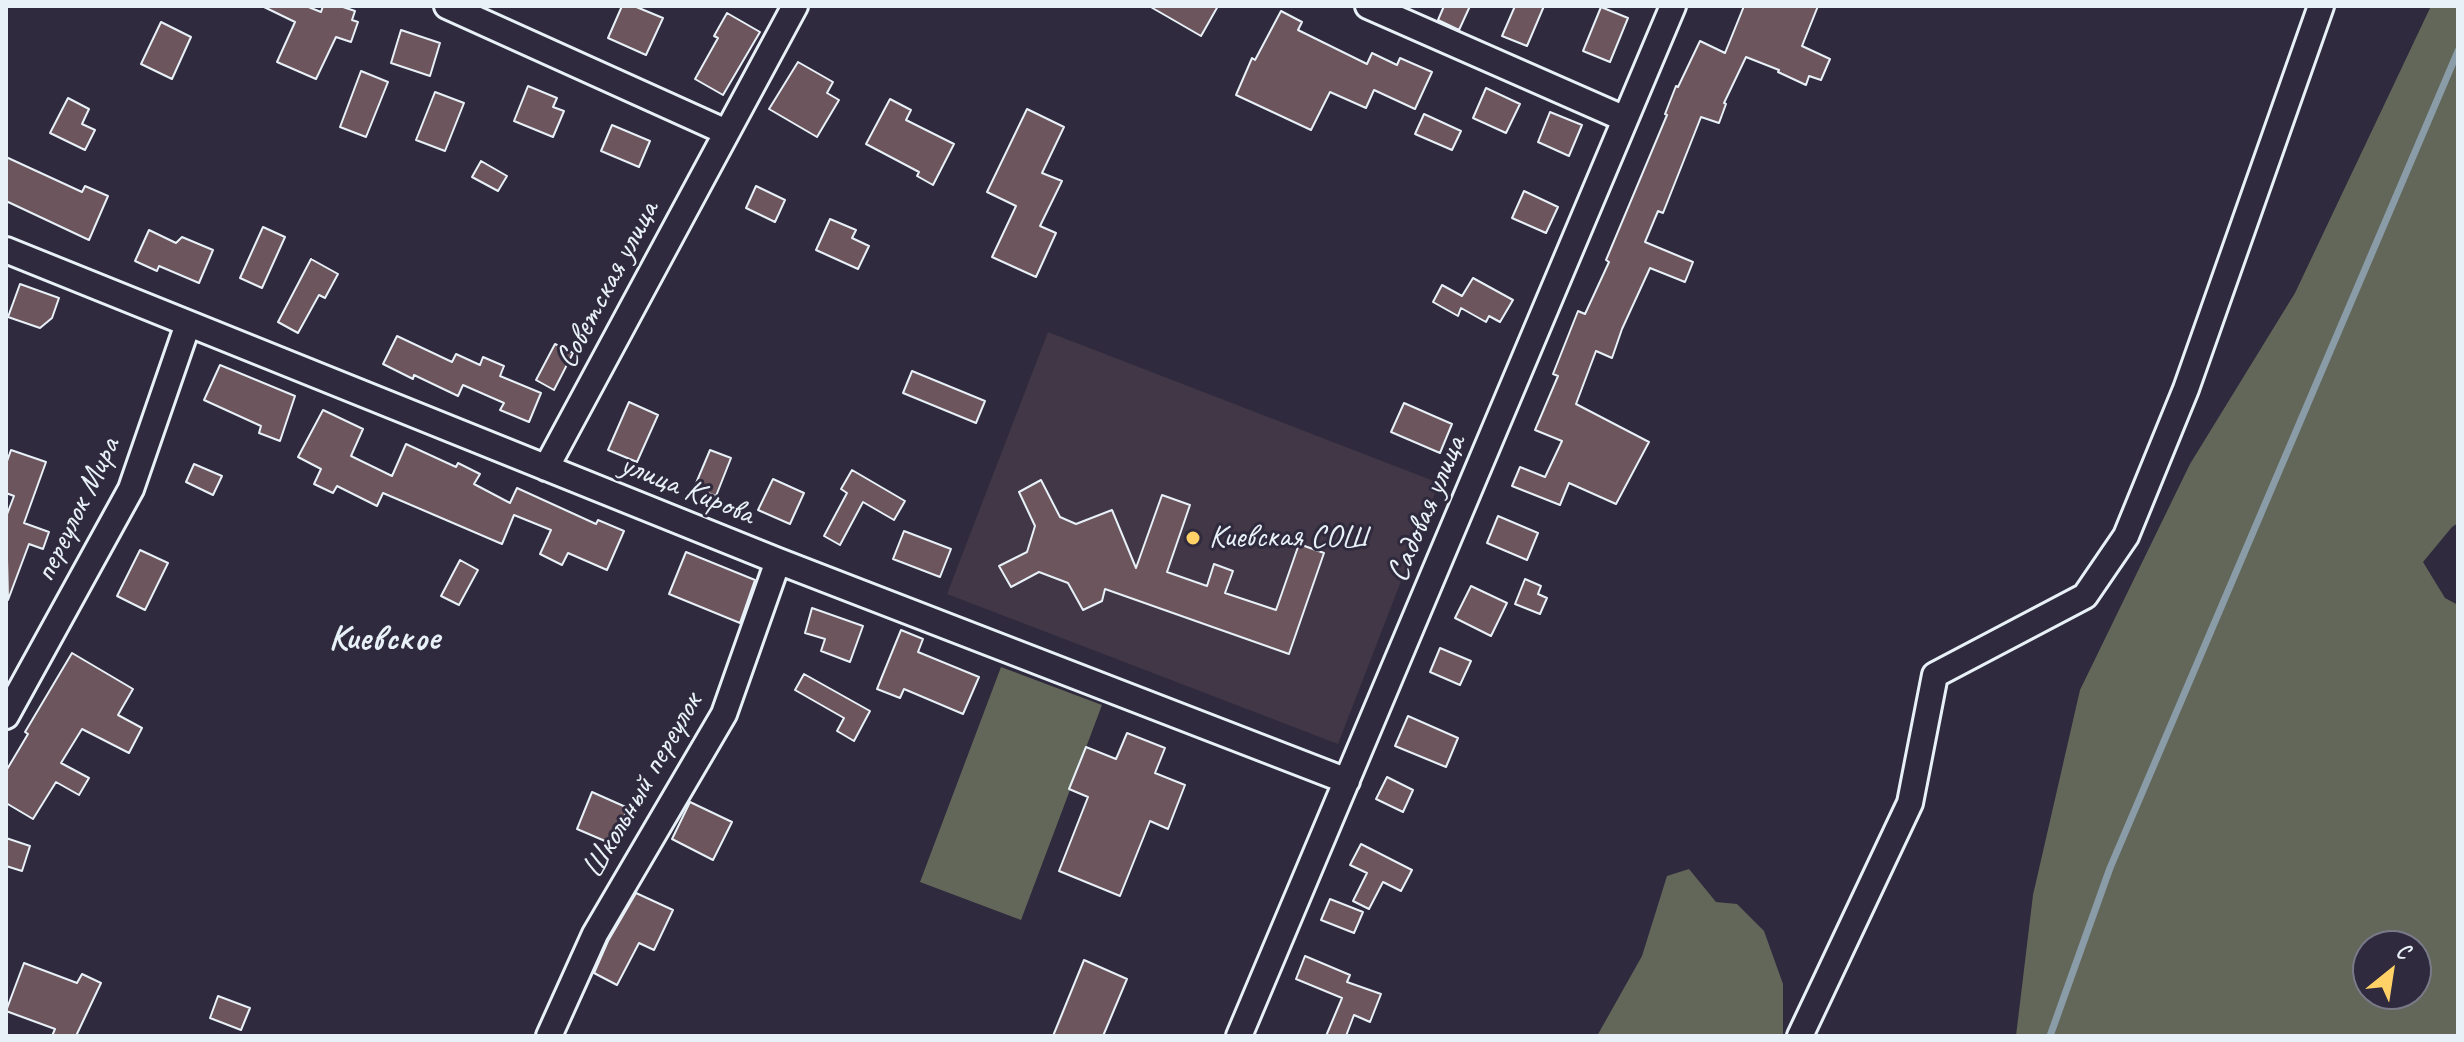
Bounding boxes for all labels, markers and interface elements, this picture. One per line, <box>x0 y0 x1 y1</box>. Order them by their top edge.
street label: Советская улица <box>548 195 668 375</box>
street label: Садовая улица <box>1379 430 1475 588</box>
street label: переулок Мира <box>27 431 129 589</box>
street label: улица Кирова <box>615 446 759 534</box>
place label: Киевская СОШ <box>1209 519 1367 557</box>
marker: Киевская СОШ <box>1184 529 1202 547</box>
district label: Киевское <box>329 618 439 662</box>
street label: Школьный переулок <box>574 687 712 885</box>
north arrow <box>2352 930 2432 1010</box>
text: С <box>2391 936 2415 966</box>

